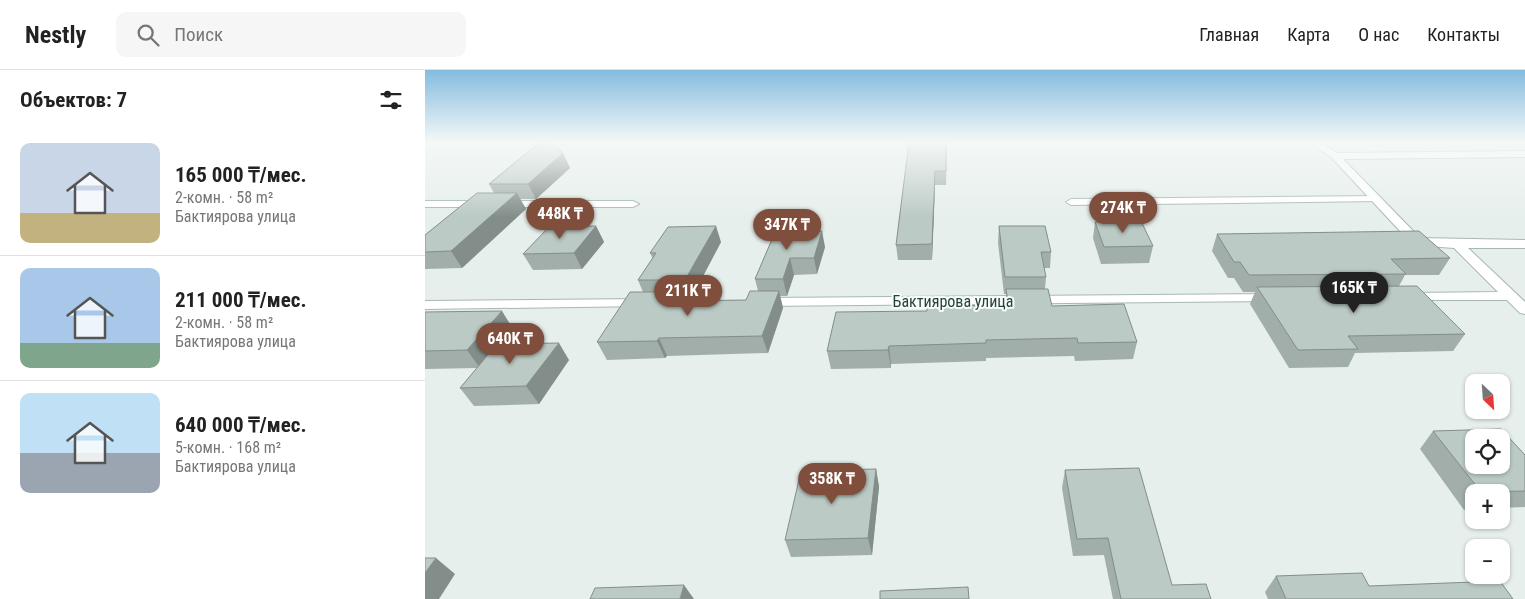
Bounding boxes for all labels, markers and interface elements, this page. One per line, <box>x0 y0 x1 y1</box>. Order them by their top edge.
search box <box>116 12 466 57</box>
text: Nestly <box>25 21 86 49</box>
icon: search <box>134 21 162 49</box>
text: Поиск <box>174 23 223 46</box>
text: Главная <box>1199 24 1259 45</box>
text: Карта <box>1287 24 1330 45</box>
text: О нас <box>1358 24 1399 45</box>
text: Контакты <box>1427 24 1500 45</box>
icon: filters <box>377 86 405 114</box>
text: Объектов: 7 <box>20 88 127 112</box>
icon: home <box>60 163 120 223</box>
text: 165 000 ₸/мес. <box>175 163 307 187</box>
text: 2-комн. · 58 m² <box>175 188 273 207</box>
pin: 274K ₸ <box>1082 191 1164 234</box>
pin: 448K ₸ <box>519 198 601 240</box>
text: 274K ₸ <box>1100 198 1146 217</box>
text: 448K ₸ <box>537 204 583 223</box>
text: Бактиярова улица <box>175 207 296 226</box>
pin: 347K ₸ <box>746 208 828 251</box>
text: 347K ₸ <box>764 215 810 234</box>
pin: 165K ₸ <box>1313 272 1395 314</box>
pin: 211K ₸ <box>647 274 729 317</box>
text: 165K ₸ <box>1331 278 1377 297</box>
text: 211K ₸ <box>665 281 711 300</box>
icon: home <box>60 288 120 348</box>
text: 211 000 ₸/мес. <box>175 288 307 312</box>
street label: Бактиярова улица <box>893 292 1013 311</box>
text: 2-комн. · 58 m² <box>175 313 273 332</box>
pin: 640K ₸ <box>469 322 551 365</box>
text: 640K ₸ <box>487 329 533 348</box>
text: Бактиярова улица <box>175 332 296 351</box>
north arrow <box>1465 374 1510 419</box>
map controls <box>1465 374 1510 584</box>
icon: home <box>60 413 120 473</box>
text: 640 000 ₸/мес. <box>175 413 307 437</box>
button: locate <box>1465 429 1510 474</box>
text: 5-комн. · 168 m² <box>175 438 281 457</box>
text: Бактиярова улица <box>175 457 296 476</box>
pin: 358K ₸ <box>791 462 873 505</box>
text: 358K ₸ <box>809 469 855 488</box>
button: + <box>1465 484 1510 529</box>
button: − <box>1465 539 1510 584</box>

